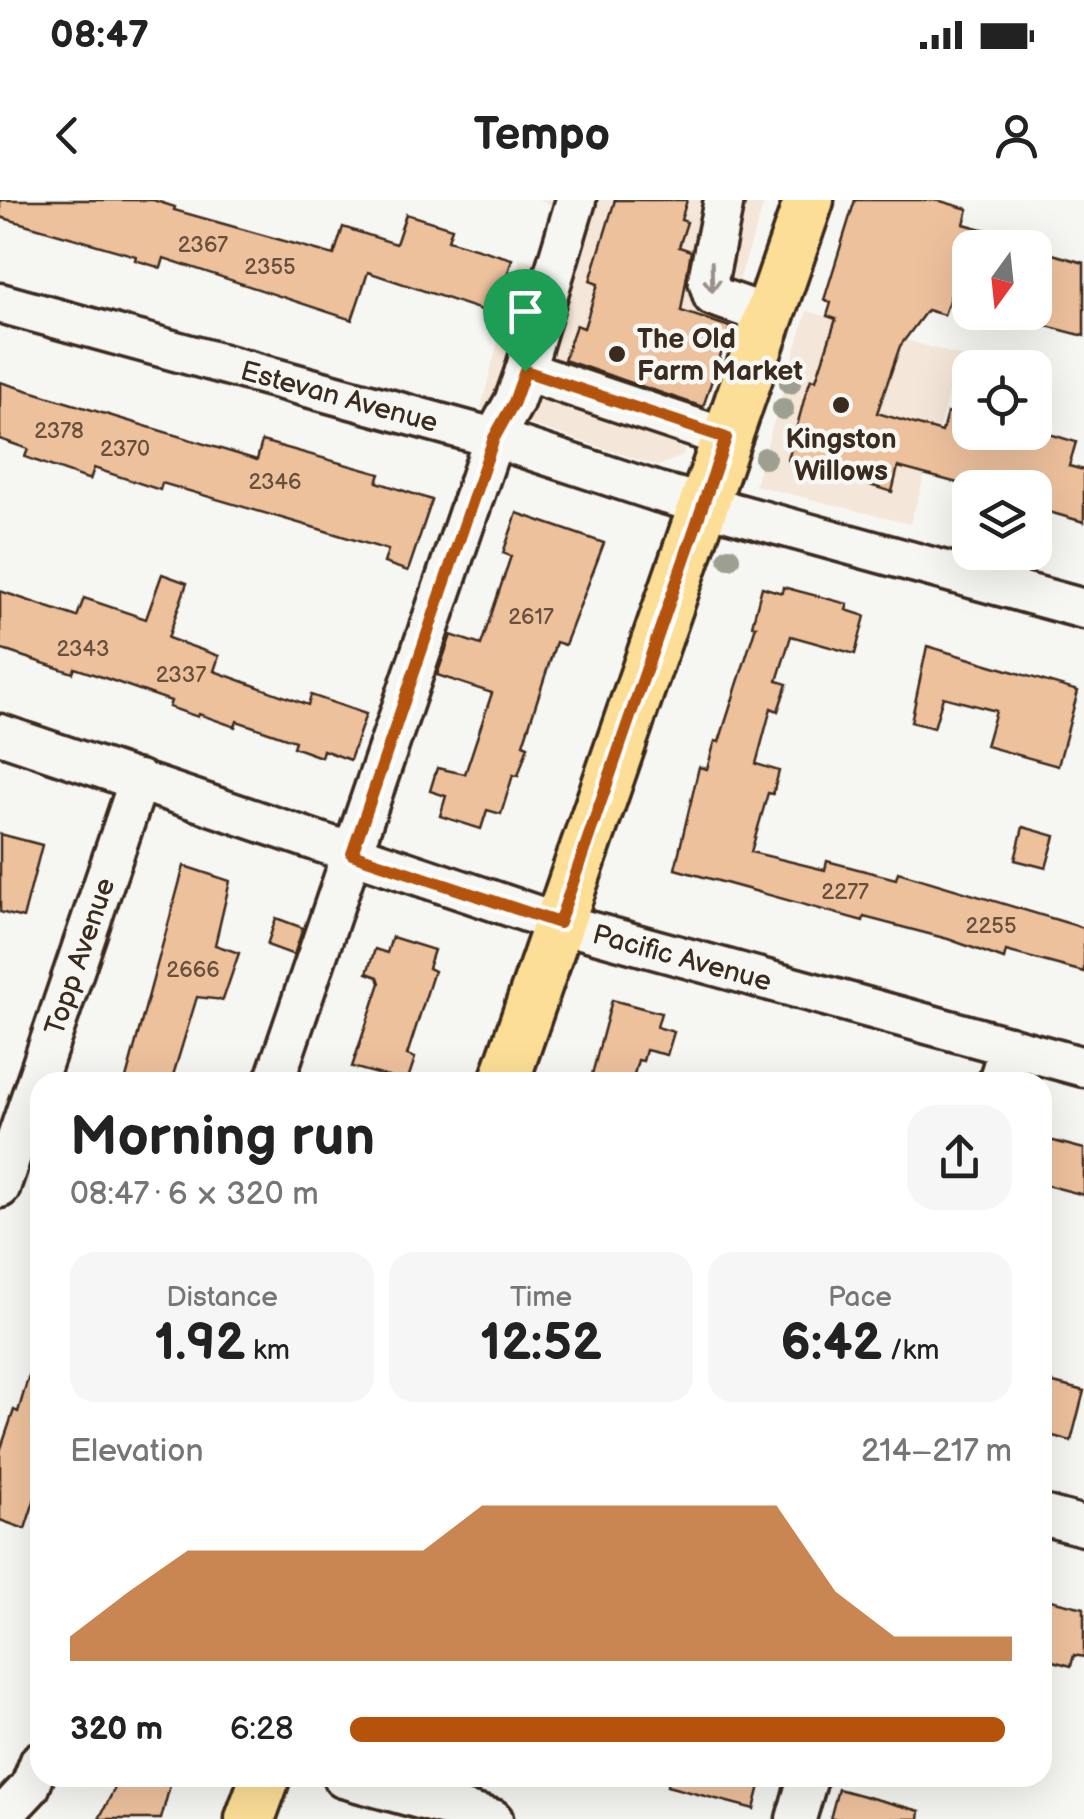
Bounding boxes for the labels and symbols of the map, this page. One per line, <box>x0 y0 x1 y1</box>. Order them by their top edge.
north arrow <box>952 230 1052 330</box>
house number: 2367 <box>178 232 228 259</box>
house number: 2355 <box>244 254 296 281</box>
one-way arrow <box>702 260 722 293</box>
pin <box>483 269 568 372</box>
place label: The Old Farm Market <box>637 323 803 388</box>
marker: The Old Farm Market <box>606 343 628 365</box>
street label: Estevan Avenue <box>237 355 441 440</box>
marker: Kingston Willows <box>830 394 852 416</box>
house number: 2378 <box>34 418 84 445</box>
place label: Kingston Willows <box>785 423 897 488</box>
house number: 2370 <box>100 436 150 463</box>
house number: 2346 <box>249 469 301 496</box>
house number: 2617 <box>508 604 554 631</box>
house number: 2343 <box>56 636 110 663</box>
house number: 2337 <box>156 662 206 689</box>
street label: Topp Avenue <box>38 874 122 1039</box>
house number: 2277 <box>821 879 869 906</box>
house number: 2255 <box>965 913 1017 940</box>
street label: Pacific Avenue <box>589 918 775 999</box>
house number: 2666 <box>166 957 220 984</box>

